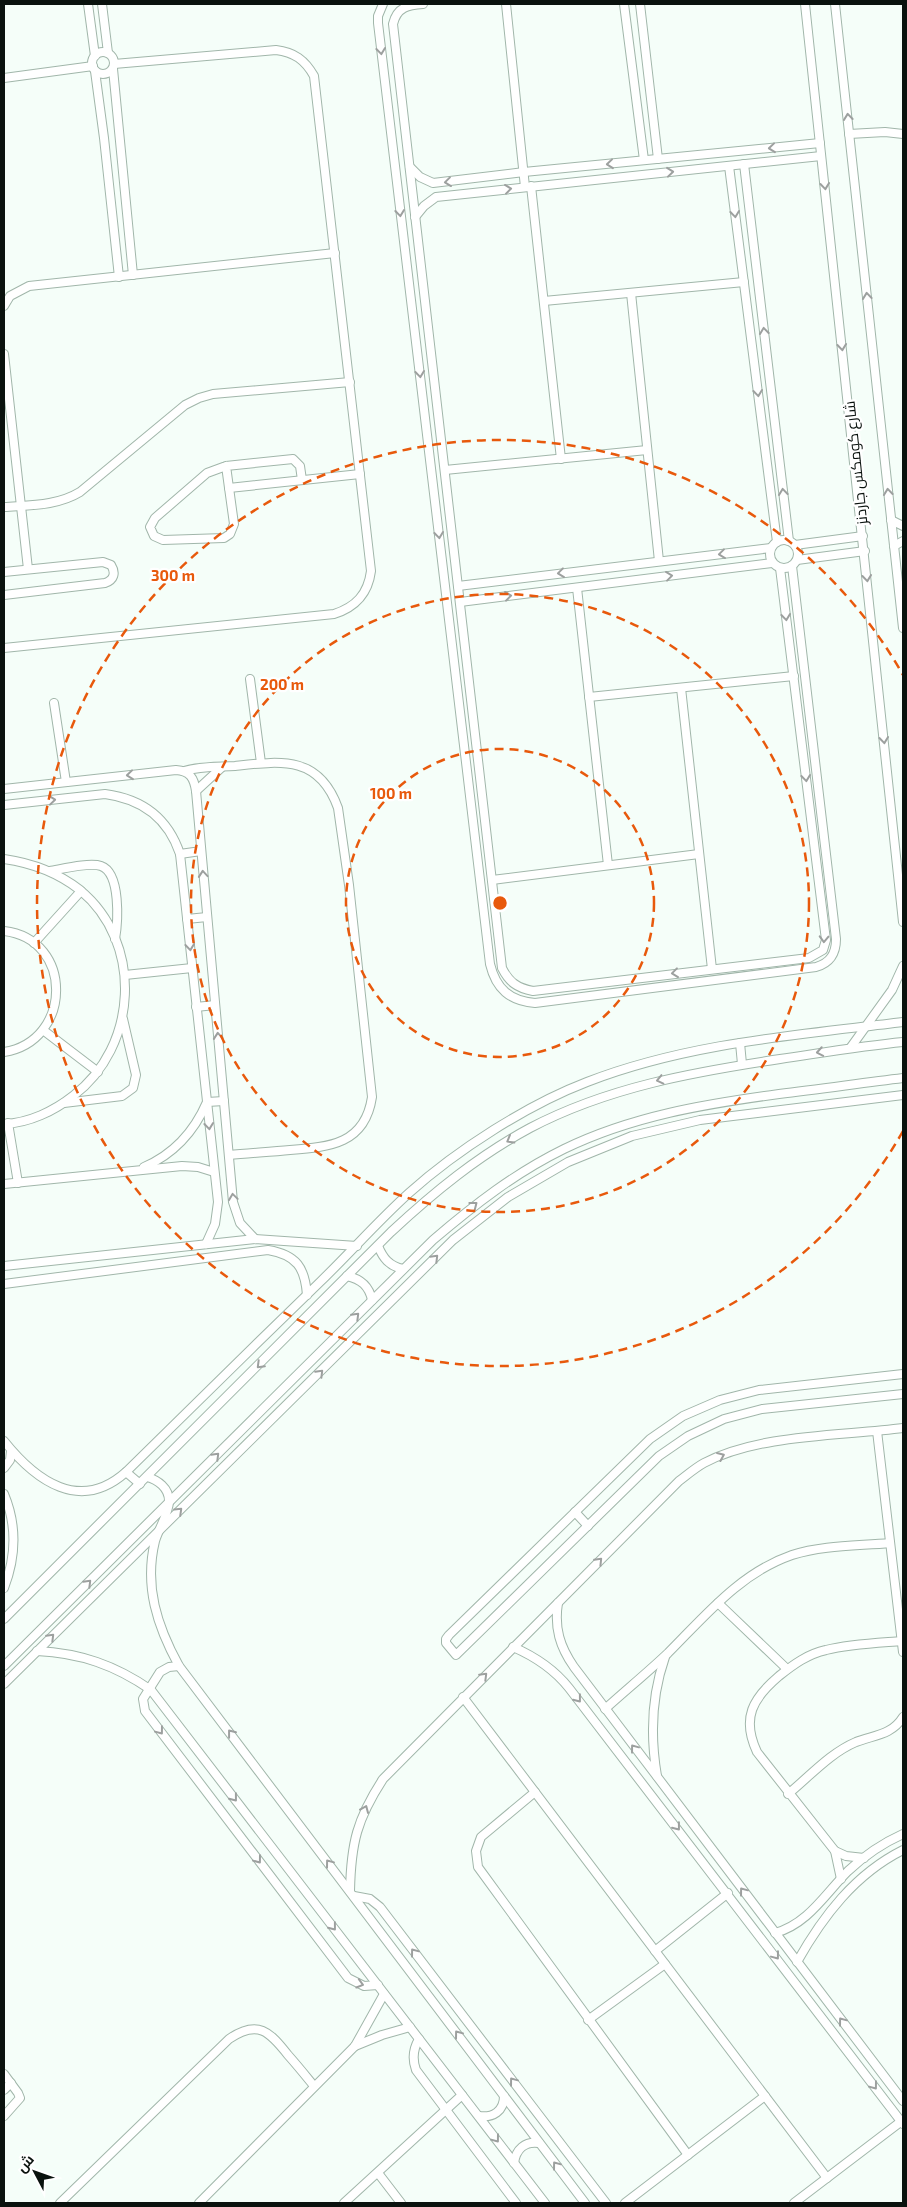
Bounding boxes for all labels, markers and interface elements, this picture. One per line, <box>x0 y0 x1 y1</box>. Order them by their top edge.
one-way arrow <box>375 48 386 56</box>
one-way arrow <box>842 113 853 121</box>
one-way arrow <box>767 142 775 153</box>
one-way arrow <box>606 158 614 169</box>
one-way arrow <box>666 167 674 178</box>
one-way arrow <box>444 176 452 187</box>
one-way arrow <box>819 182 830 190</box>
one-way arrow <box>504 184 512 195</box>
one-way arrow <box>395 208 405 217</box>
one-way arrow <box>729 211 740 219</box>
one-way arrow <box>862 291 873 299</box>
one-way arrow <box>759 327 770 335</box>
one-way arrow <box>836 343 847 351</box>
one-way arrow <box>414 370 425 378</box>
one-way arrow <box>752 389 763 397</box>
street label: شارع كومكس جاردنز <box>840 400 874 527</box>
one-way arrow <box>778 488 789 496</box>
one-way arrow <box>883 488 894 496</box>
one-way arrow <box>433 532 444 540</box>
one-way arrow <box>718 548 726 559</box>
text: 300 m <box>151 566 195 584</box>
one-way arrow <box>557 567 565 578</box>
one-way arrow <box>666 571 674 582</box>
one-way arrow <box>861 575 872 583</box>
one-way arrow <box>504 591 512 602</box>
one-way arrow <box>781 612 791 621</box>
text: 200 m <box>260 675 304 693</box>
one-way arrow <box>878 736 889 744</box>
one-way arrow <box>126 770 134 781</box>
one-way arrow <box>800 774 811 782</box>
text: 100 m <box>370 784 412 802</box>
one-way arrow <box>49 795 57 806</box>
one-way arrow <box>198 870 209 878</box>
centre of rings <box>491 894 509 912</box>
one-way arrow <box>819 936 829 944</box>
one-way arrow <box>184 944 195 952</box>
one-way arrow <box>671 967 679 978</box>
one-way arrow <box>213 1031 224 1039</box>
one-way arrow <box>816 1047 825 1057</box>
one-way arrow <box>656 1075 665 1085</box>
one-way arrow <box>203 1123 214 1131</box>
one-way arrow <box>506 1134 515 1144</box>
one-way arrow <box>228 1193 238 1202</box>
one-way arrow <box>468 1203 477 1211</box>
one-way arrow <box>429 1255 438 1264</box>
one-way arrow <box>350 1313 359 1322</box>
one-way arrow <box>256 1359 265 1368</box>
one-way arrow <box>314 1370 323 1379</box>
one-way arrow <box>716 1451 725 1462</box>
one-way arrow <box>210 1453 219 1462</box>
one-way arrow <box>173 1508 182 1517</box>
one-way arrow <box>593 1558 602 1567</box>
one-way arrow <box>82 1579 91 1588</box>
one-way arrow <box>45 1634 54 1643</box>
one-way arrow <box>478 1673 487 1682</box>
one-way arrow <box>572 1693 580 1702</box>
one-way arrow <box>154 1725 162 1734</box>
one-way arrow <box>228 1729 237 1739</box>
one-way arrow <box>632 1745 640 1754</box>
one-way arrow <box>228 1792 236 1801</box>
one-way arrow <box>358 1805 369 1814</box>
one-way arrow <box>671 1821 680 1831</box>
one-way arrow <box>252 1854 261 1864</box>
one-way arrow <box>326 1859 335 1869</box>
one-way arrow <box>741 1888 749 1897</box>
one-way arrow <box>327 1921 336 1931</box>
one-way arrow <box>411 1948 420 1958</box>
one-way arrow <box>770 1950 779 1960</box>
one-way arrow <box>356 1978 364 1988</box>
one-way arrow <box>839 2018 847 2027</box>
one-way arrow <box>456 2031 464 2040</box>
one-way arrow <box>510 2078 518 2087</box>
one-way arrow <box>868 2080 877 2090</box>
one-way arrow <box>490 2133 499 2143</box>
north arrow <box>10 2147 60 2197</box>
text: ش <box>13 2151 38 2176</box>
one-way arrow <box>552 2161 561 2170</box>

